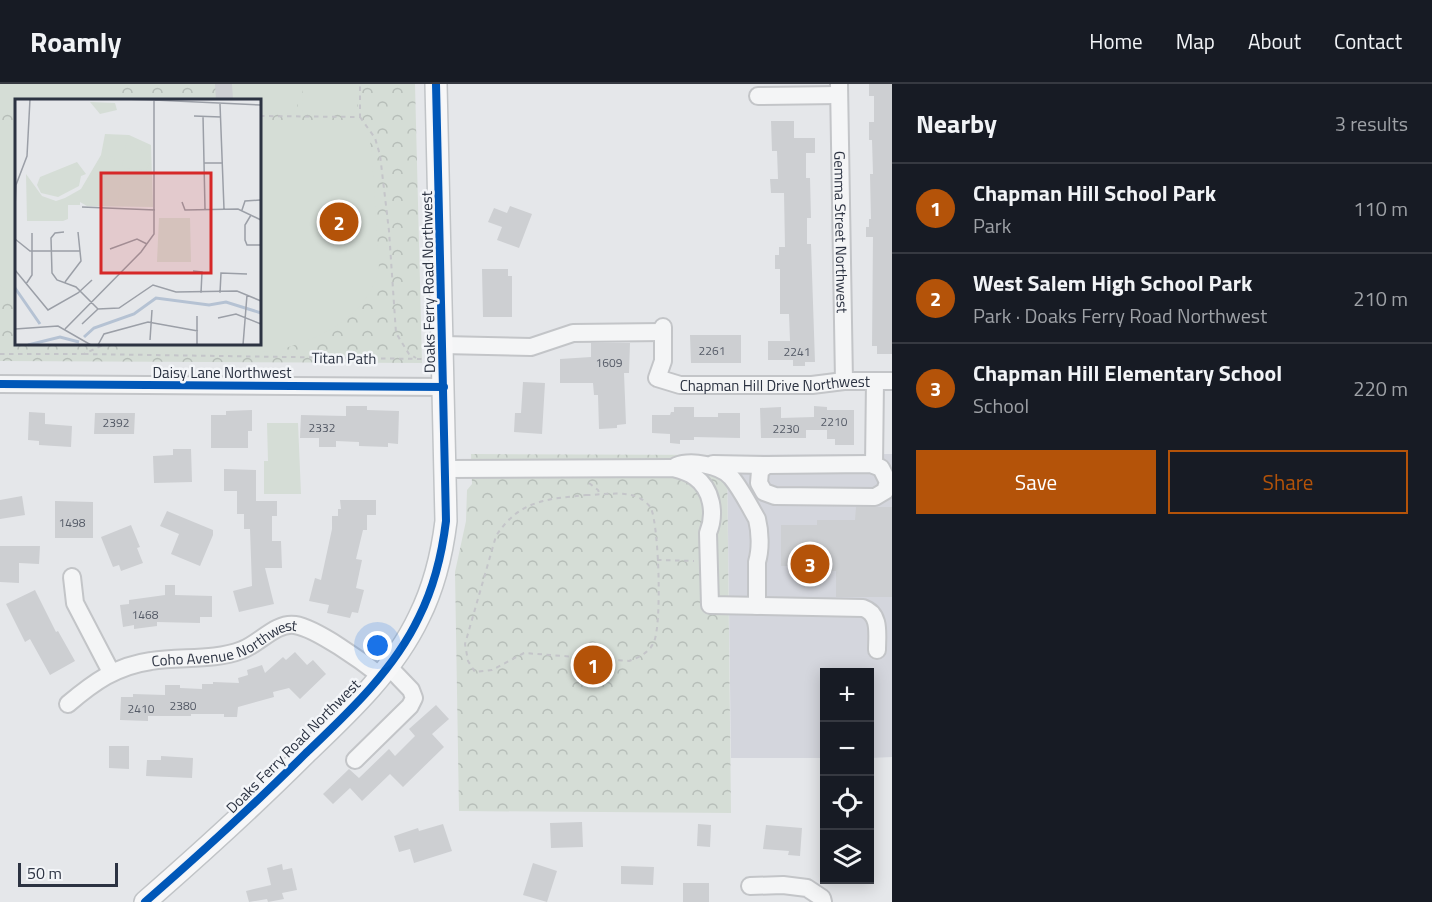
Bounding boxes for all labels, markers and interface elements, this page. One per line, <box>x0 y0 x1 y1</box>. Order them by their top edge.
text: Roamly <box>30 20 121 63</box>
text: Home <box>1089 25 1143 57</box>
text: Map <box>1176 25 1215 57</box>
text: About <box>1248 25 1301 57</box>
text: Contact <box>1334 25 1402 57</box>
inset map <box>15 99 261 345</box>
text: Nearby <box>916 104 997 143</box>
text: 3 results <box>1335 108 1408 139</box>
street label: Gemma Street Northwest <box>829 151 854 314</box>
text: Chapman Hill School Park <box>973 176 1216 210</box>
street label: Doaks Ferry Road Northwest <box>415 190 441 373</box>
text: 1 <box>930 193 941 224</box>
text: 110 m <box>1353 193 1408 224</box>
pin: 2 <box>320 200 358 244</box>
text: Park <box>973 210 1011 241</box>
text: West Salem High School Park <box>973 266 1252 300</box>
text: 2 <box>930 283 941 314</box>
text: 210 m <box>1353 283 1408 314</box>
text: Park · Doaks Ferry Road Northwest <box>973 300 1267 331</box>
house number: 2261 <box>699 341 725 360</box>
house number: 2241 <box>784 342 810 361</box>
street label: Titan Path <box>311 346 377 370</box>
house number: 1609 <box>596 353 623 372</box>
text: Chapman Hill Elementary School <box>973 356 1282 390</box>
street label: Daisy Lane Northwest <box>152 361 292 384</box>
street label: Chapman Hill Drive Northwest <box>680 370 871 397</box>
text: 3 <box>930 373 941 404</box>
text: 220 m <box>1353 373 1408 404</box>
text: School <box>973 390 1029 421</box>
house number: 2210 <box>821 412 848 431</box>
house number: 2392 <box>103 413 129 432</box>
house number: 2332 <box>309 418 335 437</box>
house number: 2230 <box>773 419 800 438</box>
button: Save <box>916 450 1156 514</box>
button: Share <box>1168 450 1408 514</box>
house number: 1498 <box>59 513 86 532</box>
pin: 3 <box>790 542 830 586</box>
house number: 1468 <box>132 605 159 624</box>
street label: Coho Avenue Northwest <box>150 613 299 672</box>
your location <box>363 631 392 660</box>
pin: 1 <box>574 642 612 688</box>
map controls <box>820 668 874 884</box>
button: + <box>820 668 874 722</box>
street label: Doaks Ferry Road Northwest <box>220 673 366 819</box>
house number: 2380 <box>170 696 197 715</box>
house number: 2410 <box>128 699 155 718</box>
button: − <box>820 722 874 776</box>
button: locate <box>820 776 874 830</box>
button: layers <box>820 830 874 884</box>
scale bar <box>18 860 118 888</box>
text: 50 m <box>27 861 62 885</box>

